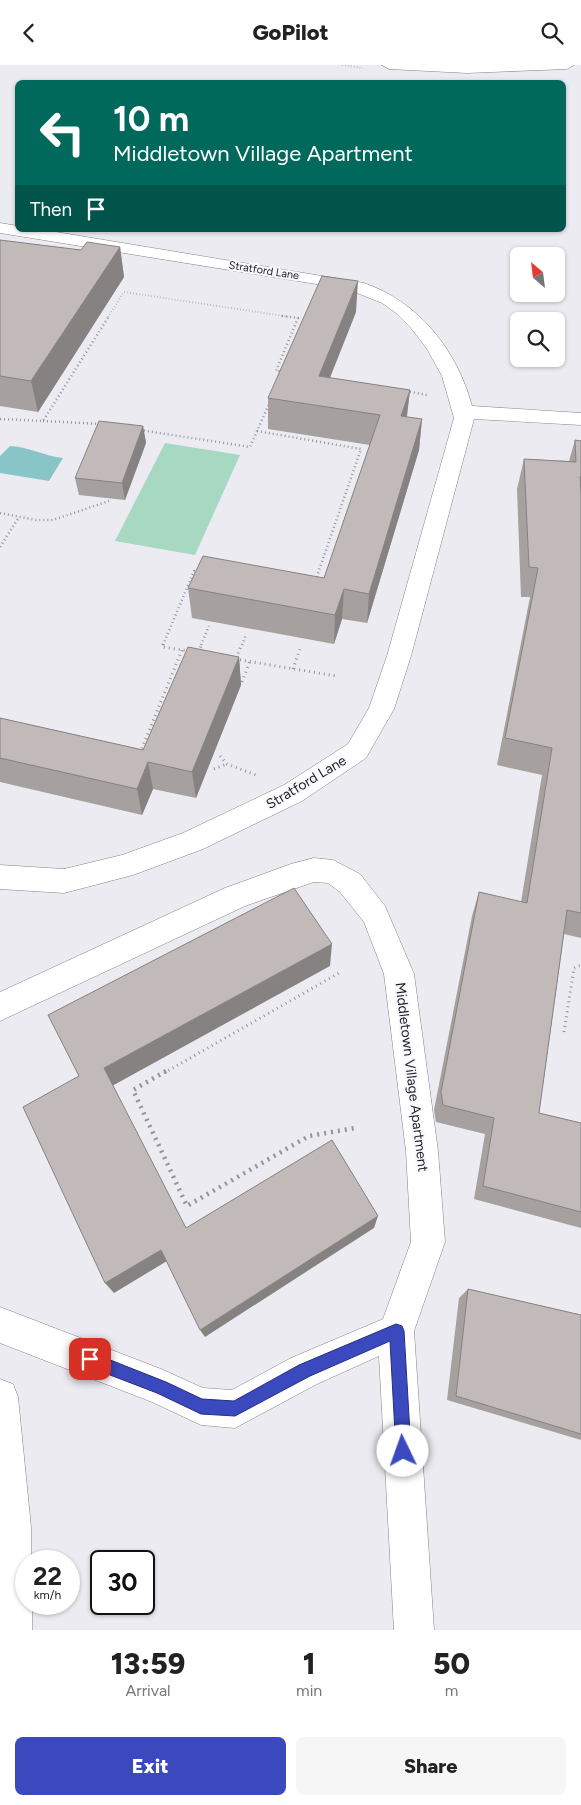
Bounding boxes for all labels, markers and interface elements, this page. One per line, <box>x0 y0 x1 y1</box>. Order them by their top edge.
icon: back <box>15 19 43 47</box>
text: GoPilot <box>252 19 329 46</box>
icon: search <box>538 19 566 47</box>
text: 10 m <box>113 98 189 140</box>
icon: left <box>30 100 95 165</box>
text: Middletown Village Apartment <box>113 140 413 167</box>
icon: arrive <box>82 195 110 223</box>
text: Then <box>30 198 72 221</box>
north arrow <box>510 247 565 303</box>
map controls <box>510 247 565 367</box>
street label: Stratford Lane <box>228 259 300 282</box>
button: search <box>510 312 565 367</box>
street label: Stratford Lane <box>263 752 350 813</box>
street label: Middletown Village Apartment <box>391 981 432 1173</box>
pin <box>69 1338 111 1380</box>
icon: arrive <box>76 1345 104 1373</box>
position arrow <box>376 1424 428 1476</box>
speed limit sign: 30 <box>90 1550 155 1615</box>
text: 22 <box>33 1561 62 1591</box>
text: km/h <box>34 1588 61 1602</box>
text: 13:59 <box>111 1645 185 1682</box>
text: 1 <box>303 1645 316 1682</box>
text: 50 <box>433 1645 470 1682</box>
text: Arrival <box>125 1681 171 1700</box>
text: min <box>296 1681 322 1700</box>
text: m <box>445 1681 458 1700</box>
button: Exit <box>15 1737 286 1795</box>
button: Share <box>296 1737 566 1795</box>

